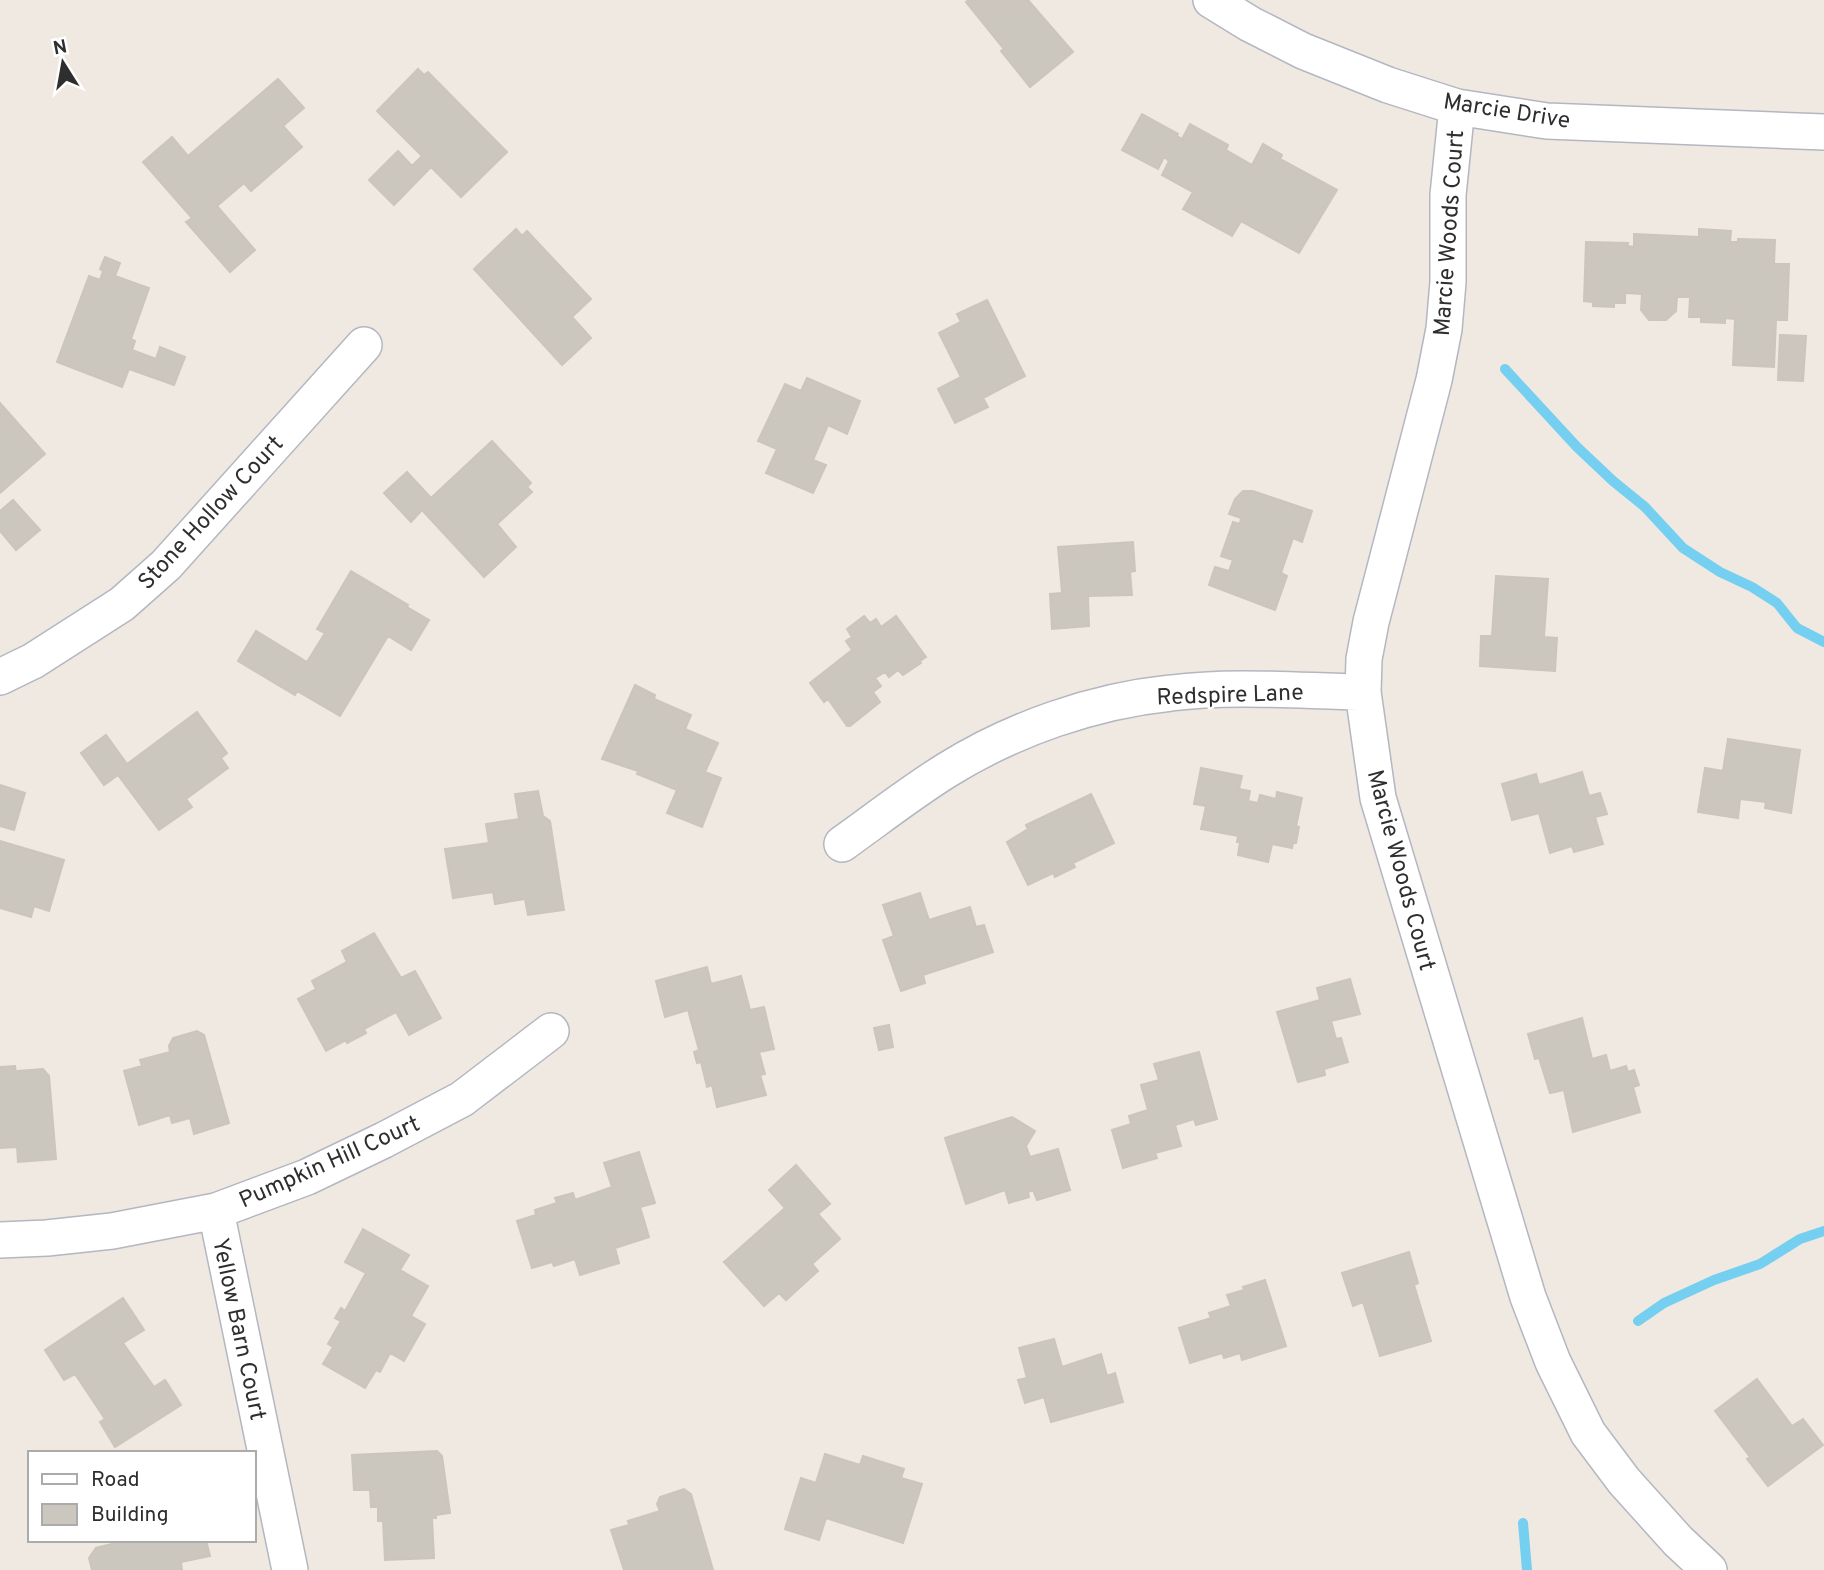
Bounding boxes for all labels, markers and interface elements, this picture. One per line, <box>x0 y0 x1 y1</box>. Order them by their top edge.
north arrow <box>28 28 98 98</box>
text: N <box>51 35 69 61</box>
street label: Marcie Drive <box>1441 88 1572 137</box>
street label: Marcie Woods Court <box>1429 129 1472 337</box>
street label: Stone Hollow Court <box>133 431 291 597</box>
street label: Redspire Lane <box>1156 679 1304 714</box>
street label: Marcie Woods Court <box>1359 767 1440 974</box>
street label: Pumpkin Hill Court <box>235 1110 425 1216</box>
street label: Yellow Barn Court <box>204 1236 271 1423</box>
legend <box>28 1451 256 1542</box>
text: Road <box>91 1467 140 1494</box>
text: Building <box>91 1502 169 1529</box>

